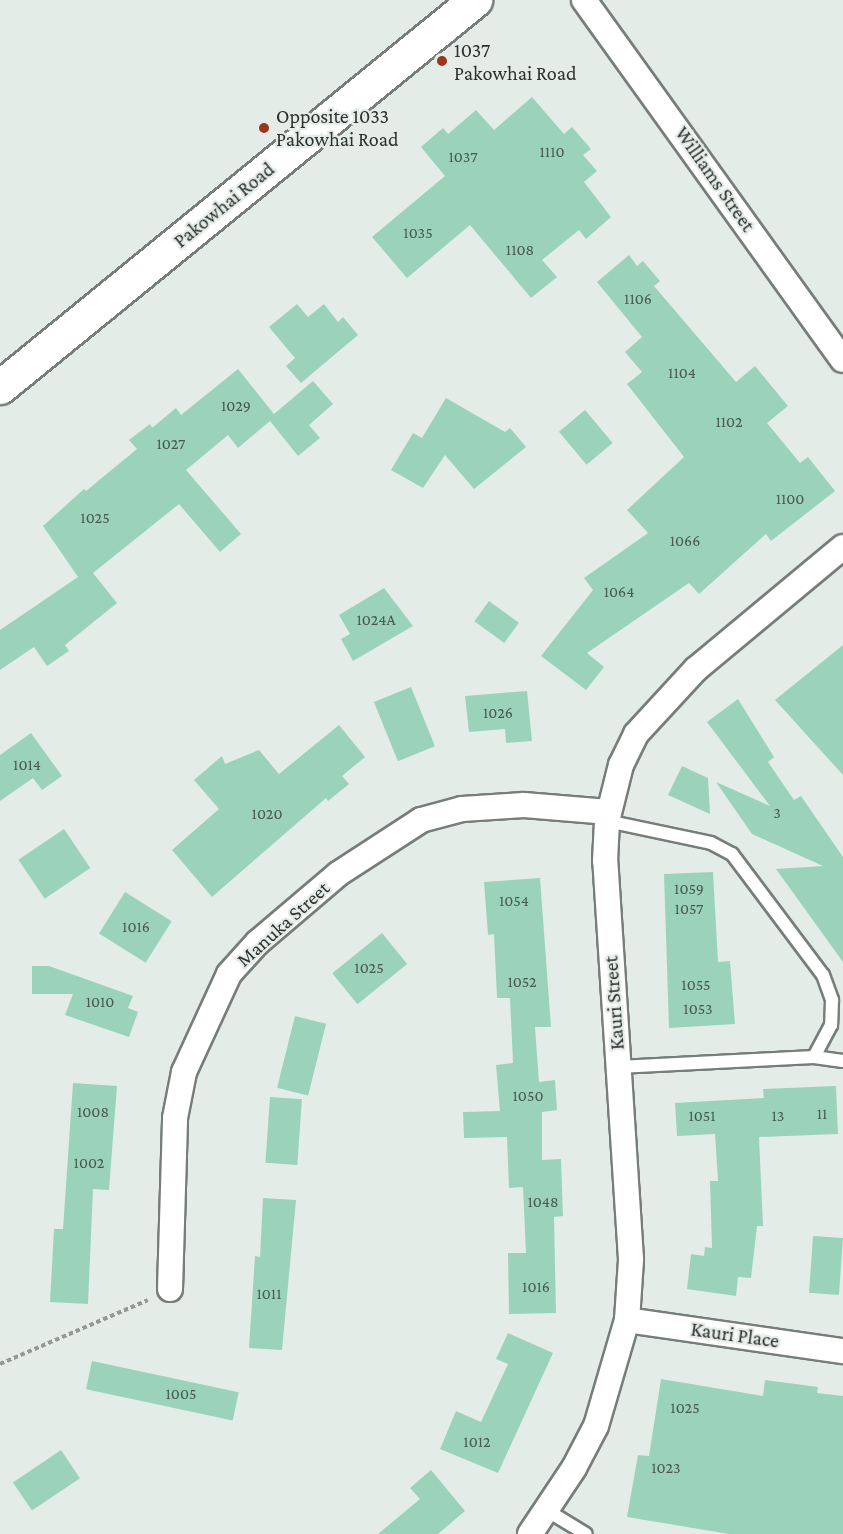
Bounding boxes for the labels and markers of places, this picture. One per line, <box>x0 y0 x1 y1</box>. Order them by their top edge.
place label: 1037 Pakowhai Road <box>454 38 577 85</box>
marker: 1037 Pakowhai Road <box>435 54 449 68</box>
place label: Opposite 1033 Pakowhai Road <box>276 104 399 151</box>
marker: Opposite 1033 Pakowhai Road <box>257 121 271 135</box>

